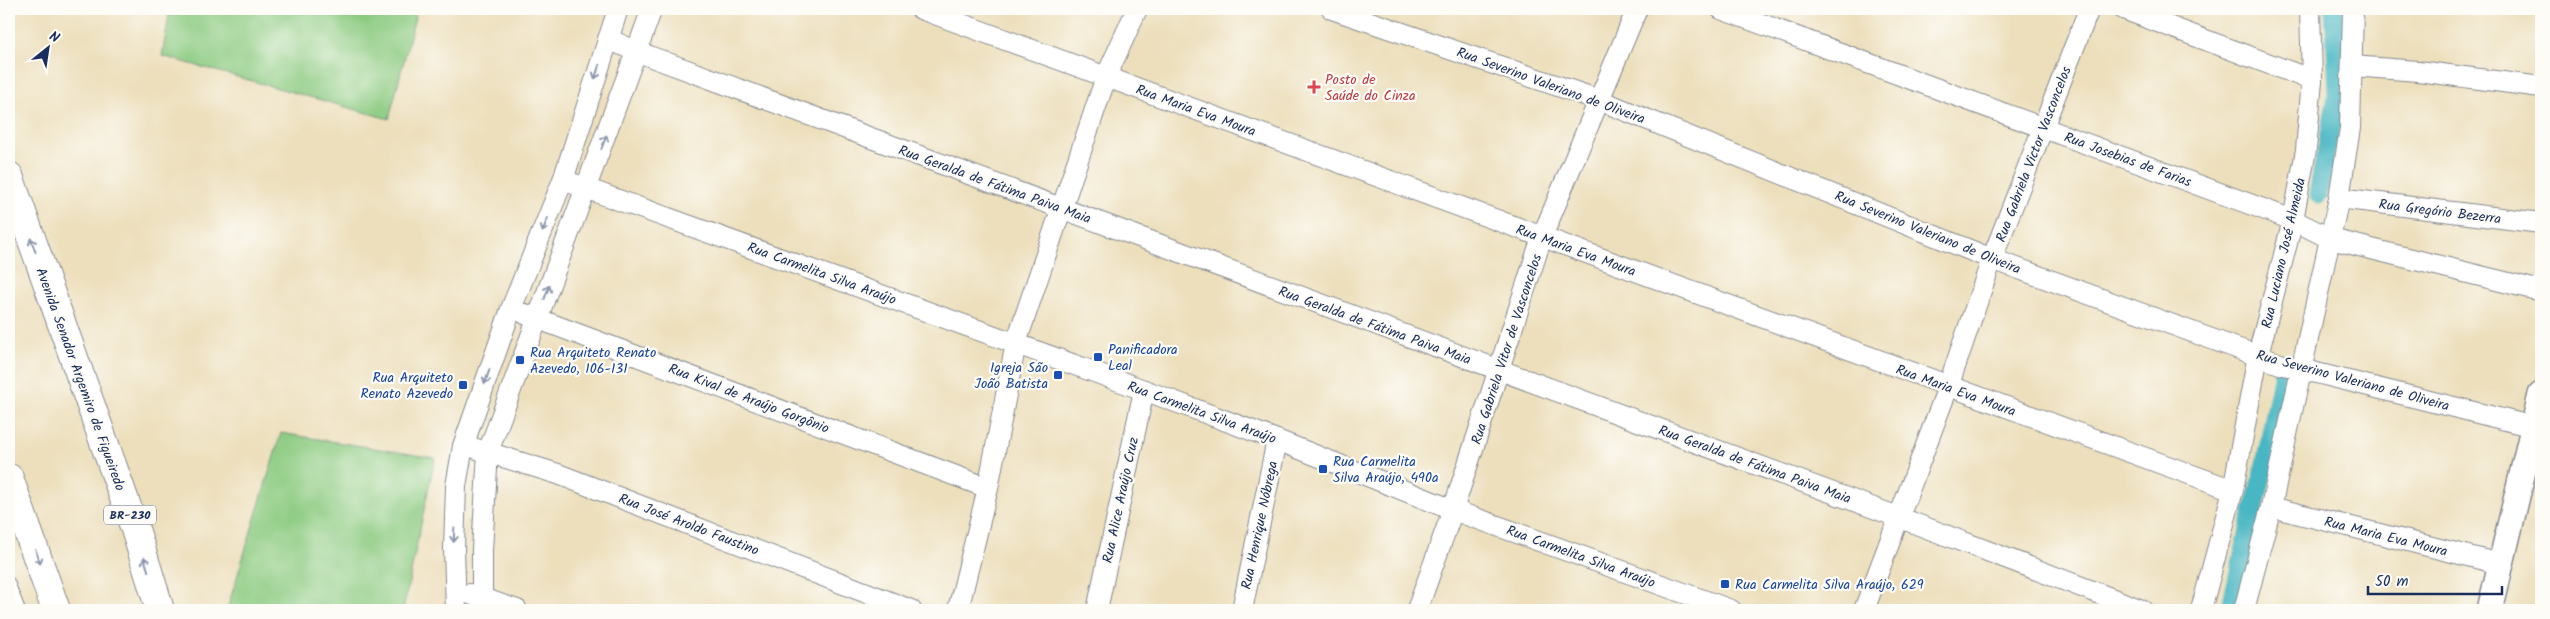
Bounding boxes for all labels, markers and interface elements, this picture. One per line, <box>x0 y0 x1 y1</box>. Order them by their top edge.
north arrow <box>22 22 72 72</box>
text: N <box>45 26 63 49</box>
street label: Rua Severino Valeriano de Oliveira <box>1453 42 1648 130</box>
street label: Rua Gabriela Victor Vasconcelos <box>1990 63 2078 245</box>
one-way arrow <box>592 64 602 80</box>
place label: Posto de Saúde do Cinza <box>1325 69 1415 107</box>
street label: Rua Maria Eva Moura <box>1132 79 1259 143</box>
marker: Posto de Saúde do Cinza <box>1307 80 1321 94</box>
street label: Rua Josebias de Farias <box>2061 127 2195 193</box>
one-way arrow <box>600 135 609 150</box>
street label: Rua Geralda de Fátima Paiva Maia <box>895 140 1094 230</box>
street label: Rua Luciano José Almeida <box>2256 176 2312 331</box>
street label: Rua Severino Valeriano de Oliveira <box>1831 185 2024 280</box>
street label: Rua Gregório Bezerra <box>2377 194 2502 230</box>
one-way arrow <box>539 218 548 233</box>
street label: Rua Maria Eva Moura <box>1512 219 1639 283</box>
street label: Rua Carmelita Silva Araújo <box>744 237 899 311</box>
one-way arrow <box>28 238 37 254</box>
street label: Rua Gabriela Vitor de Vasconcelos <box>1466 251 1548 448</box>
street label: Avenida Senador Argemiro de Figueiredo <box>29 265 131 494</box>
street label: Rua Geralda de Fátima Paiva Maia <box>1275 281 1474 371</box>
one-way arrow <box>543 285 552 301</box>
place label: Panificadora Leal <box>1108 339 1178 377</box>
place label: Rua Arquiteto Renato Azevedo, 106-131 <box>530 342 656 380</box>
street label: Rua Severino Valeriano de Oliveira <box>2254 345 2452 417</box>
marker: Panificadora Leal <box>1092 351 1104 363</box>
marker: Rua Arquiteto Renato Azevedo, 106-131 <box>514 354 526 366</box>
place label: Igreja São João Batista <box>974 357 1048 395</box>
street label: Rua Kival de Araújo Gorgônio <box>665 358 832 440</box>
street label: Rua Maria Eva Moura <box>1892 359 2019 423</box>
place label: Rua Arquiteto Renato Azevedo <box>361 367 453 405</box>
one-way arrow <box>482 369 491 385</box>
marker: Igreja São João Batista <box>1052 369 1064 381</box>
street label: Rua Carmelita Silva Araújo <box>1124 376 1279 450</box>
marker: Rua Arquiteto Renato Azevedo <box>457 379 469 391</box>
street label: Rua Geralda de Fátima Paiva Maia <box>1655 420 1854 510</box>
street label: Rua Alice Araújo Cruz <box>1097 435 1145 565</box>
place label: Rua Carmelita Silva Araújo, 490a <box>1333 451 1439 489</box>
street label: Rua Henrique Nóbrega <box>1236 459 1284 591</box>
marker: Rua Carmelita Silva Araújo, 490a <box>1317 463 1329 475</box>
street label: Rua José Aroldo Faustino <box>615 488 762 562</box>
road number: BR-230 <box>104 506 156 524</box>
street label: Rua Maria Eva Moura <box>2322 511 2450 563</box>
street label: Rua Carmelita Silva Araújo <box>1503 520 1658 594</box>
one-way arrow <box>449 526 459 543</box>
one-way arrow <box>34 549 43 564</box>
one-way arrow <box>141 556 150 572</box>
scale bar <box>2368 564 2501 596</box>
text: 50 m <box>2375 570 2409 594</box>
place label: Rua Carmelita Silva Araújo, 629 <box>1735 574 1924 596</box>
marker: Rua Carmelita Silva Araújo, 629 <box>1719 578 1731 590</box>

